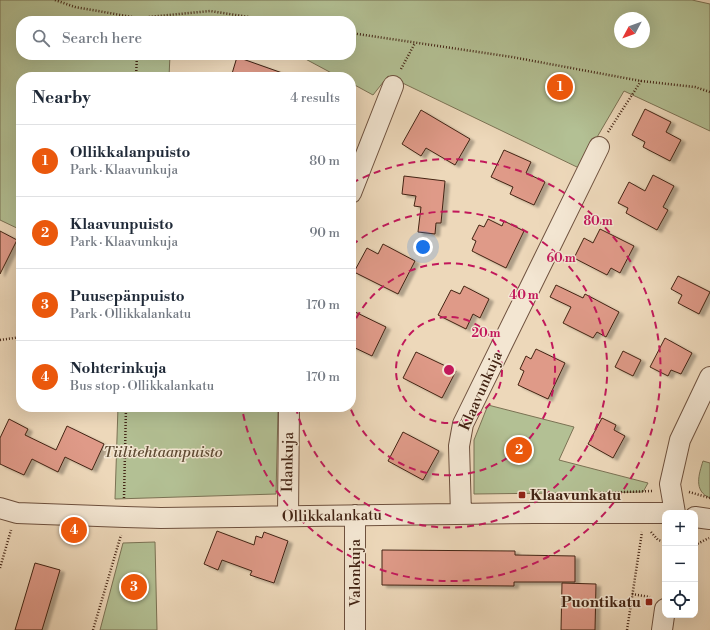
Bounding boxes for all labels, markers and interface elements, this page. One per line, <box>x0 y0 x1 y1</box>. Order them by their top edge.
north arrow <box>614 12 650 48</box>
search box <box>16 16 356 60</box>
icon: search <box>30 27 52 49</box>
text: Search here <box>62 29 142 48</box>
pin: 1 <box>547 72 573 102</box>
text: Nearby <box>32 87 91 109</box>
text: 4 results <box>290 90 340 106</box>
text: Ollikkalanpuisto <box>70 143 190 162</box>
text: 1 <box>42 153 48 169</box>
text: 80 m <box>309 153 340 169</box>
text: Park · Klaavunkuja <box>70 162 178 178</box>
text: 80 m <box>583 214 613 229</box>
text: Klaavunpuisto <box>70 215 173 234</box>
text: 2 <box>41 225 49 241</box>
text: 90 m <box>309 225 340 241</box>
text: Park · Klaavunkuja <box>70 234 178 250</box>
your location <box>413 237 433 257</box>
text: 60 m <box>546 251 576 266</box>
text: Puusepänpuisto <box>70 287 185 306</box>
text: 40 m <box>509 288 539 303</box>
text: 3 <box>41 297 49 313</box>
text: 170 m <box>306 297 340 313</box>
text: Park · Ollikkalankatu <box>70 306 191 322</box>
text: 20 m <box>471 326 501 341</box>
street label: Klaavunkuja <box>455 348 507 434</box>
text: Nohterinkuja <box>70 359 166 378</box>
centre of rings <box>442 363 456 377</box>
text: 4 <box>41 369 49 385</box>
text: 170 m <box>306 369 340 385</box>
text: Bus stop · Ollikkalankatu <box>70 378 214 394</box>
street label: Idankuja <box>278 431 298 492</box>
pin: 2 <box>506 435 532 465</box>
park label: Tiilitehtaanpuisto <box>103 443 223 462</box>
place label: Klaavunkatu <box>530 486 622 505</box>
marker: Klaavunkatu <box>517 490 527 500</box>
street label: Ollikkalankatu <box>282 506 383 526</box>
map controls <box>662 510 698 618</box>
button: + <box>662 510 698 546</box>
pin: 4 <box>61 515 87 545</box>
street label: Valonkuja <box>346 538 365 608</box>
button: − <box>662 546 698 582</box>
pin: 3 <box>121 572 147 602</box>
button: locate <box>662 582 698 618</box>
place label: Puontikatu <box>561 593 642 612</box>
marker: Puontikatu <box>644 597 654 607</box>

